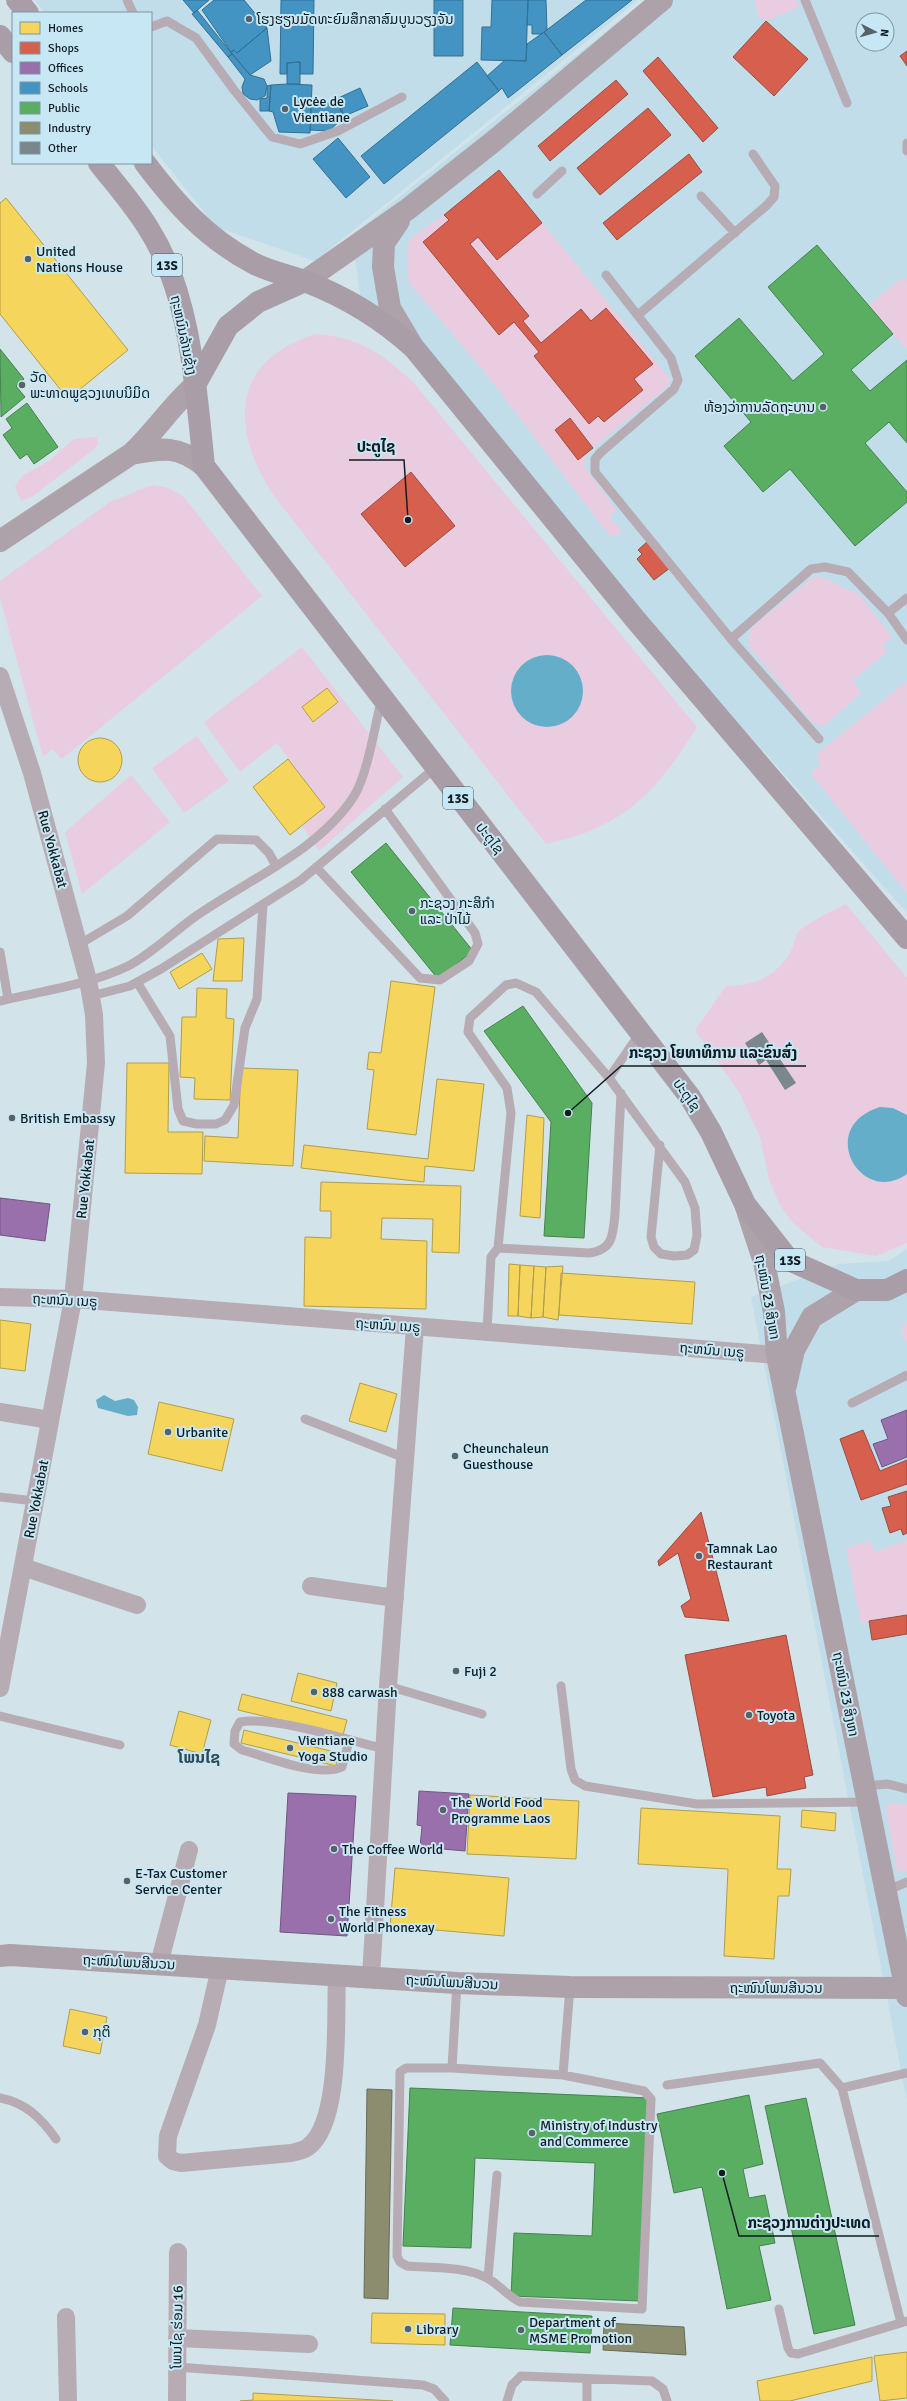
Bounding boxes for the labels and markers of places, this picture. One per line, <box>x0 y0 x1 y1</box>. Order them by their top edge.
place label: ໂຮງຮຽນມັດທະຍົມສຶກສາສົມບູນວຽງຈັນ <box>256 11 454 28</box>
marker: ໂຮງຮຽນມັດທະຍົມສຶກສາສົມບູນວຽງຈັນ <box>244 14 254 24</box>
place label: Lycėe de Vientiane <box>293 93 350 126</box>
marker: Lycėe de Vientiane <box>280 104 290 114</box>
place label: United Nations House <box>36 243 123 276</box>
marker: United Nations House <box>23 254 33 264</box>
place label: ວັດ ພະທາດພູຊວງເທບນິມິດ <box>30 369 150 402</box>
marker: ວັດ ພະທາດພູຊວງເທບນິມິດ <box>17 380 27 390</box>
place label: ຫ້ອງວ່າການລັດຖະບານ <box>704 399 815 416</box>
marker: ຫ້ອງວ່າການລັດຖະບານ <box>818 402 828 412</box>
callout: ປະຕູໄຊ <box>349 433 404 460</box>
place label: ກະຊວງ ກະສິກຳ ແລະ ປ່າໄມ້ <box>420 895 495 928</box>
marker: ກະຊວງ ກະສິກຳ ແລະ ປ່າໄມ້ <box>407 906 417 916</box>
callout: ກະຊວງ ໂຍທາທິການ ແລະຂົນສົ່ງ <box>621 1039 806 1066</box>
place label: British Embassy <box>20 1110 116 1127</box>
marker: British Embassy <box>7 1113 17 1123</box>
place label: Urbanite <box>176 1424 228 1441</box>
marker: Urbanite <box>163 1427 173 1437</box>
place label: Cheunchaleun Guesthouse <box>463 1440 549 1473</box>
marker: Cheunchaleun Guesthouse <box>450 1451 460 1461</box>
place label: Tamnak Lao Restaurant <box>707 1540 777 1573</box>
marker: Tamnak Lao Restaurant <box>694 1551 704 1561</box>
place label: Fuji 2 <box>464 1663 497 1680</box>
marker: Fuji 2 <box>451 1666 461 1676</box>
place label: 888 carwash <box>322 1684 398 1701</box>
marker: 888 carwash <box>309 1687 319 1697</box>
place label: Toyota <box>757 1707 795 1724</box>
marker: Toyota <box>744 1710 754 1720</box>
place label: Vientiane Yoga Studio <box>298 1732 368 1765</box>
marker: Vientiane Yoga Studio <box>285 1743 295 1753</box>
place label: The World Food Programme Laos <box>451 1794 550 1827</box>
marker: The World Food Programme Laos <box>438 1805 448 1815</box>
place label: The Coffee World <box>342 1841 443 1858</box>
marker: The Coffee World <box>329 1844 339 1854</box>
place label: E-Tax Customer Service Center <box>135 1865 228 1898</box>
marker: E-Tax Customer Service Center <box>122 1876 132 1886</box>
place label: The Fitness World Phonexay <box>339 1903 435 1936</box>
marker: The Fitness World Phonexay <box>326 1914 336 1924</box>
place label: ກຸຕິ <box>93 2024 111 2041</box>
marker: ກຸຕິ <box>80 2027 90 2037</box>
place label: Ministry of Industry and Commerce <box>540 2117 658 2150</box>
marker: Ministry of Industry and Commerce <box>527 2128 537 2138</box>
callout: ກະຊວງການຕ່າງປະເທດ <box>739 2209 879 2236</box>
place label: Department of MSME Promotion <box>529 2314 632 2347</box>
place label: Library <box>416 2321 459 2338</box>
marker: Library <box>403 2324 413 2334</box>
marker: Department of MSME Promotion <box>516 2325 526 2335</box>

